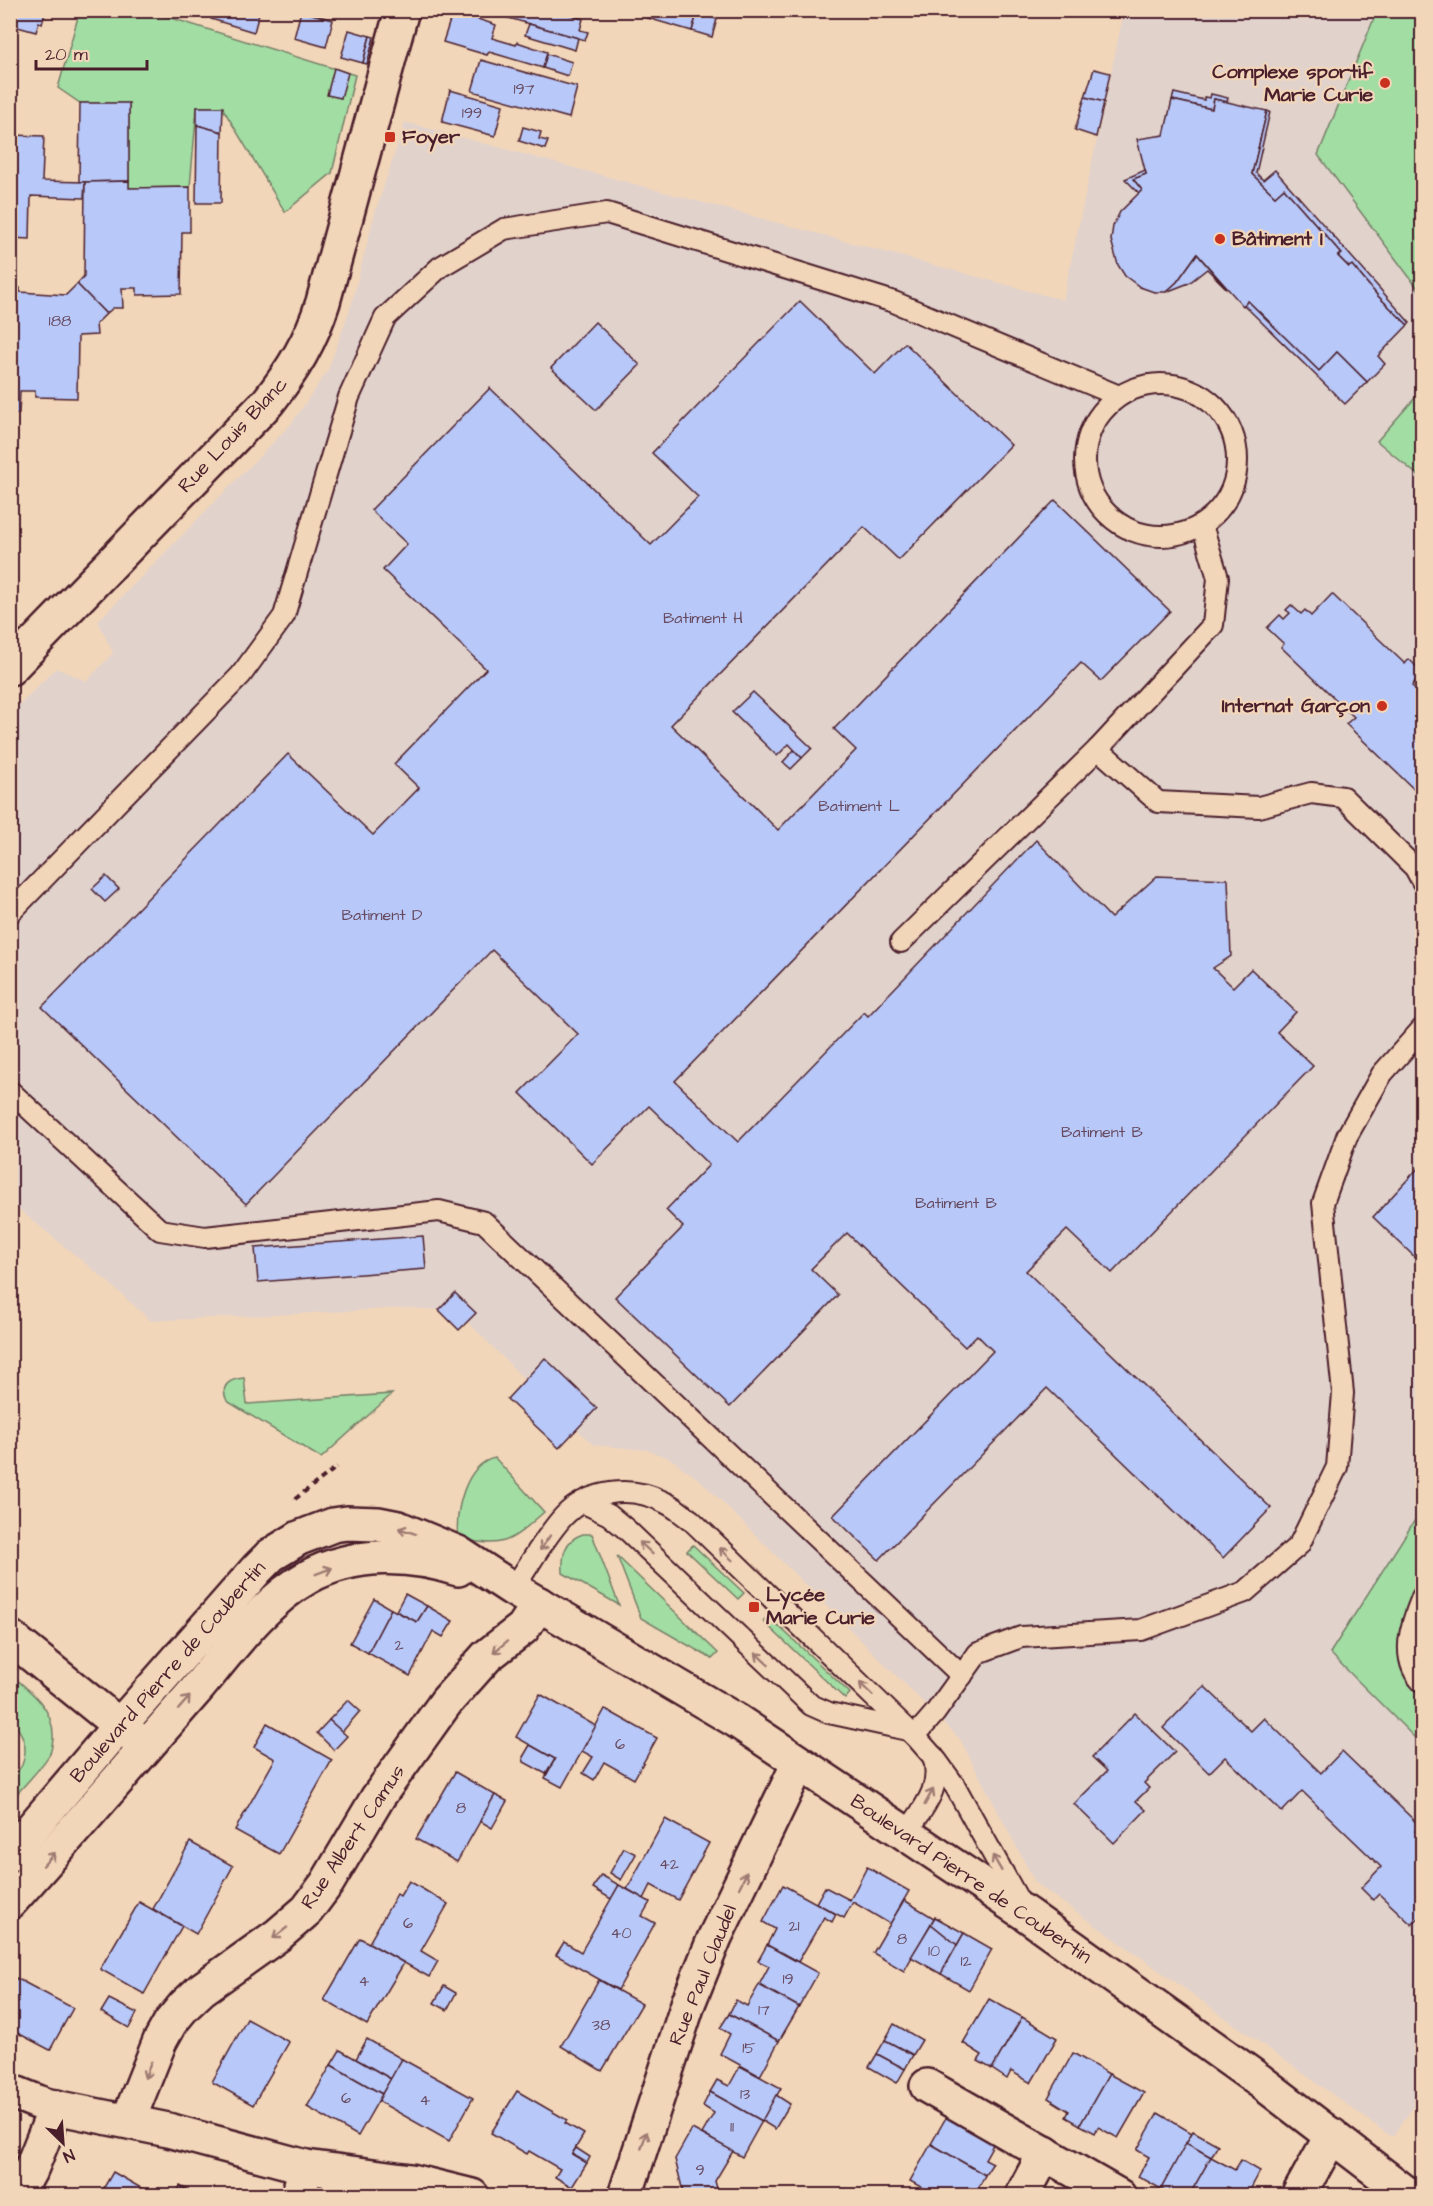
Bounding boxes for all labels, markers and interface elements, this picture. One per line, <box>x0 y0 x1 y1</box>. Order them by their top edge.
scale bar <box>36 33 147 71</box>
text: 20 m <box>45 42 88 67</box>
place label: Complexe sportif Marie Curie <box>1212 58 1374 109</box>
marker: Complexe sportif Marie Curie <box>1378 76 1392 90</box>
house number: 197 <box>514 78 535 100</box>
house number: 199 <box>462 102 482 124</box>
place label: Foyer <box>402 123 461 152</box>
marker: Foyer <box>383 130 397 144</box>
place label: Bâtiment I <box>1232 225 1323 253</box>
marker: Bâtiment I <box>1213 232 1227 246</box>
house number: 188 <box>49 310 71 332</box>
street label: Rue Louis Blanc <box>172 370 295 499</box>
house number: Batiment H <box>663 607 743 629</box>
place label: Internat Garçon <box>1222 692 1370 720</box>
marker: Internat Garçon <box>1375 699 1389 713</box>
house number: Batiment L <box>818 795 900 817</box>
house number: Batiment D <box>342 904 422 926</box>
house number: Batiment B <box>1061 1121 1144 1143</box>
house number: Batiment B <box>915 1192 998 1214</box>
one-way arrow <box>398 1525 417 1536</box>
one-way arrow <box>539 1534 551 1550</box>
one-way arrow <box>639 1541 654 1555</box>
one-way arrow <box>718 1547 733 1561</box>
street label: Boulevard Pierre de Coubertin <box>64 1555 272 1789</box>
one-way arrow <box>314 1564 333 1575</box>
place label: Lycée Marie Curie <box>766 1581 875 1632</box>
marker: Lycée Marie Curie <box>747 1600 761 1614</box>
house number: 2 <box>394 1634 404 1656</box>
one-way arrow <box>492 1640 508 1653</box>
one-way arrow <box>755 1652 770 1666</box>
one-way arrow <box>859 1682 874 1697</box>
one-way arrow <box>177 1696 191 1711</box>
house number: 6 <box>615 1733 625 1755</box>
street label: Rue Albert Camus <box>294 1759 412 1915</box>
street label: Boulevard Pierre de Coubertin <box>845 1787 1097 1971</box>
one-way arrow <box>923 1789 935 1806</box>
house number: 8 <box>456 1797 466 1819</box>
one-way arrow <box>42 1851 56 1866</box>
house number: 42 <box>659 1853 679 1875</box>
one-way arrow <box>990 1855 1002 1872</box>
one-way arrow <box>737 1871 749 1889</box>
street label: Rue Paul Claudel <box>662 1901 744 2049</box>
house number: 6 <box>403 1912 413 1934</box>
house number: 21 <box>788 1915 800 1937</box>
house number: 40 <box>611 1922 631 1944</box>
one-way arrow <box>272 1926 288 1939</box>
house number: 8 <box>897 1928 907 1950</box>
house number: 10 <box>928 1940 940 1962</box>
house number: 12 <box>960 1950 972 1972</box>
house number: 19 <box>782 1968 794 1990</box>
house number: 4 <box>359 1970 370 1992</box>
house number: 17 <box>758 1999 770 2021</box>
house number: 38 <box>592 2014 610 2036</box>
house number: 15 <box>742 2037 756 2059</box>
one-way arrow <box>142 2060 153 2079</box>
house number: 13 <box>740 2083 750 2105</box>
house number: 6 <box>341 2087 351 2109</box>
house number: 4 <box>420 2089 431 2111</box>
north arrow <box>33 2113 93 2173</box>
house number: 11 <box>730 2116 734 2138</box>
one-way arrow <box>639 2131 650 2150</box>
text: N <box>60 2144 78 2168</box>
house number: 9 <box>695 2159 705 2181</box>

